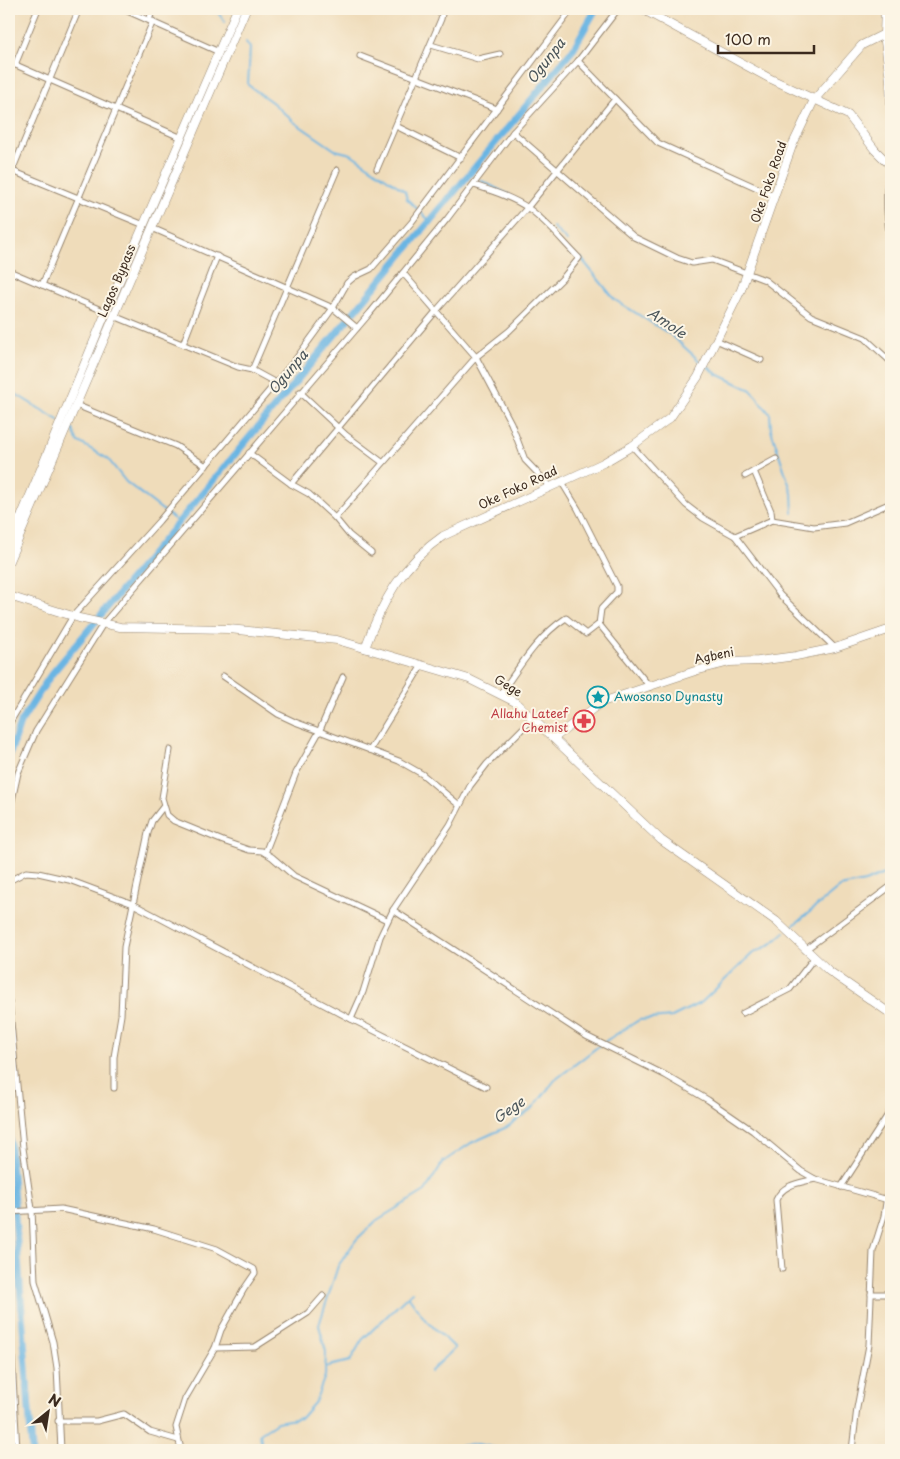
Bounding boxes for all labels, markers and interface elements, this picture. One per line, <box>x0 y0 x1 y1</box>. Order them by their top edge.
scale bar <box>718 22 814 54</box>
text: 100 m <box>725 27 771 50</box>
water label: Ogunpa <box>521 33 570 88</box>
street label: Oke Foko Road <box>746 138 790 225</box>
street label: Lagos Bypass <box>93 241 140 320</box>
water label: Amole <box>644 302 692 344</box>
water label: Ogunpa <box>263 344 313 399</box>
street label: Oke Foko Road <box>475 461 560 513</box>
street label: Agbeni <box>692 642 735 668</box>
street label: Gege <box>491 670 526 701</box>
place icon: Awosonso Dynasty <box>586 685 610 709</box>
place label: Awosonso Dynasty <box>614 687 723 705</box>
place label: Allahu Lateef Chemist <box>491 704 569 736</box>
pharmacy icon: Allahu Lateef Chemist <box>572 709 596 733</box>
water label: Gege <box>489 1090 530 1128</box>
north arrow <box>22 1386 72 1436</box>
text: N <box>45 1388 65 1412</box>

